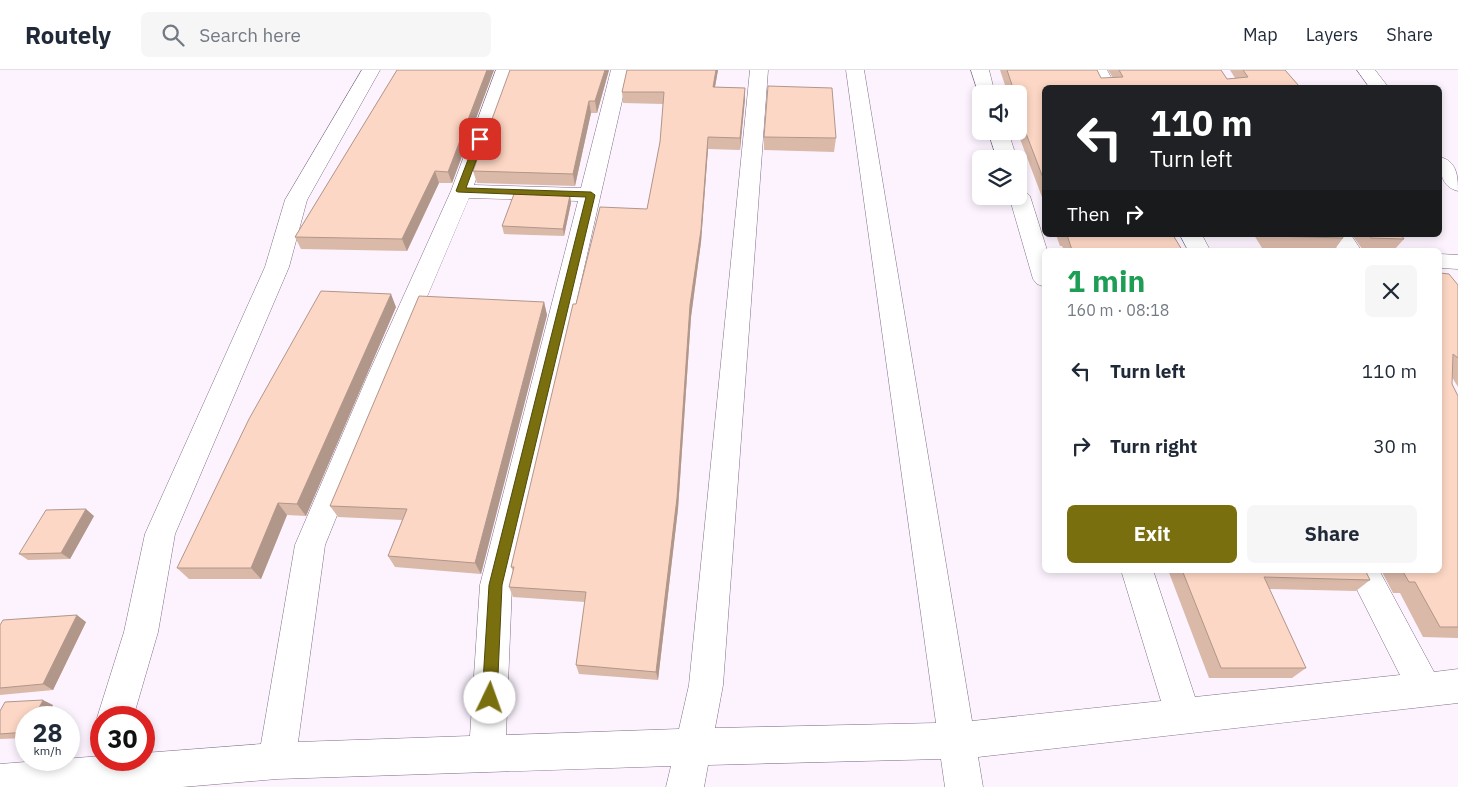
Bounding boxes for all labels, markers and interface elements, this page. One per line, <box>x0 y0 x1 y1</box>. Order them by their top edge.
search box <box>141 12 491 57</box>
text: Routely <box>25 19 111 51</box>
icon: search <box>159 21 187 49</box>
text: Search here <box>199 23 301 47</box>
text: Map <box>1243 23 1278 46</box>
text: Layers <box>1306 23 1358 46</box>
text: Share <box>1386 23 1433 46</box>
map controls <box>972 85 1027 205</box>
button: sound <box>972 85 1027 140</box>
text: 110 m <box>1150 100 1253 146</box>
icon: left <box>1067 105 1132 170</box>
pin <box>459 118 501 160</box>
icon: arrive <box>466 125 494 153</box>
text: Turn left <box>1150 144 1233 173</box>
button: layers <box>972 150 1027 205</box>
icon: right <box>1120 200 1148 228</box>
text: Then <box>1067 202 1110 226</box>
text: 1 min <box>1067 261 1145 300</box>
button: close <box>1365 265 1417 317</box>
text: 160 m · 08:18 <box>1067 300 1169 320</box>
icon: left <box>1067 357 1095 385</box>
text: Turn left <box>1110 359 1186 383</box>
text: 110 m <box>1362 359 1417 383</box>
icon: right <box>1067 432 1095 460</box>
text: Turn right <box>1110 434 1197 458</box>
text: 30 m <box>1373 434 1417 458</box>
button: Exit <box>1067 505 1237 563</box>
button: Share <box>1247 505 1417 563</box>
position arrow <box>463 671 515 723</box>
speed limit sign: 30 <box>90 706 155 771</box>
text: 28 <box>32 716 63 749</box>
text: km/h <box>33 743 62 758</box>

